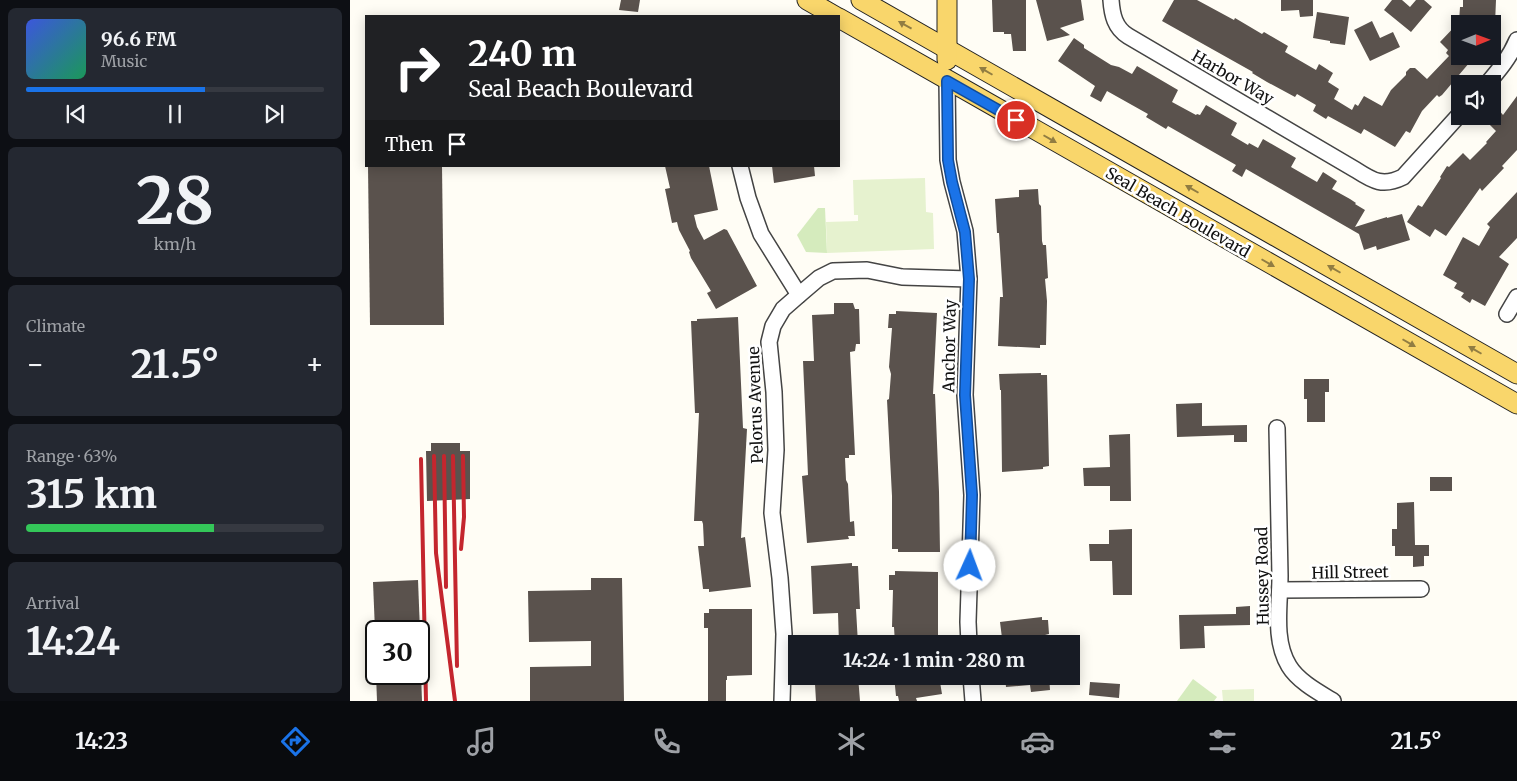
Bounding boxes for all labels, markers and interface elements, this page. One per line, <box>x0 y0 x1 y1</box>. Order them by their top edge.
north arrow <box>1451 15 1501 65</box>
map controls <box>1451 15 1501 125</box>
one-way arrow <box>898 20 911 29</box>
text: 96.6 FM <box>101 27 176 51</box>
text: 240 m <box>468 32 576 76</box>
icon: right <box>385 35 450 100</box>
street label: Harbor Way <box>1188 45 1278 109</box>
text: Music <box>101 51 147 71</box>
one-way arrow <box>980 67 993 76</box>
text: Seal Beach Boulevard <box>468 75 693 103</box>
button: sound <box>1451 75 1501 125</box>
pin <box>995 99 1037 141</box>
icon: previous <box>62 100 90 128</box>
icon: pause <box>161 100 189 128</box>
icon: next <box>260 100 288 128</box>
icon: arrive <box>1002 106 1030 134</box>
icon: arrive <box>443 130 471 158</box>
text: Then <box>385 132 433 156</box>
one-way arrow <box>1044 135 1057 144</box>
text: 28 <box>136 160 214 242</box>
street label: Seal Beach Boulevard <box>1102 162 1254 262</box>
one-way arrow <box>1186 184 1199 193</box>
text: km/h <box>154 234 196 254</box>
one-way arrow <box>1260 259 1275 267</box>
one-way arrow <box>1327 265 1340 274</box>
street label: Anchor Way <box>938 298 960 394</box>
text: Climate <box>26 316 85 336</box>
one-way arrow <box>1402 339 1416 347</box>
text: 21.5° <box>131 341 219 388</box>
one-way arrow <box>1468 345 1481 354</box>
text: − <box>26 346 45 382</box>
text: + <box>305 346 324 382</box>
street label: Pelorus Avenue <box>743 346 767 464</box>
text: Range · 63% <box>26 446 117 466</box>
text: 315 km <box>26 471 157 518</box>
street label: Hussey Road <box>1251 526 1273 625</box>
position arrow <box>943 539 995 591</box>
street label: Hill Street <box>1311 561 1390 583</box>
text: Arrival <box>26 593 79 613</box>
text: 14:24 <box>26 618 120 665</box>
speed limit sign: 30 <box>365 620 430 685</box>
text: 14:24 · 1 min · 280 m <box>843 648 1025 672</box>
icon: directions <box>278 724 313 759</box>
icon: music <box>464 724 499 759</box>
icon: phone <box>649 724 684 759</box>
icon: climate <box>834 724 869 759</box>
icon: car <box>1020 724 1055 759</box>
icon: filters <box>1205 724 1240 759</box>
text: 14:23 <box>75 727 128 755</box>
text: 21.5° <box>1390 727 1442 755</box>

